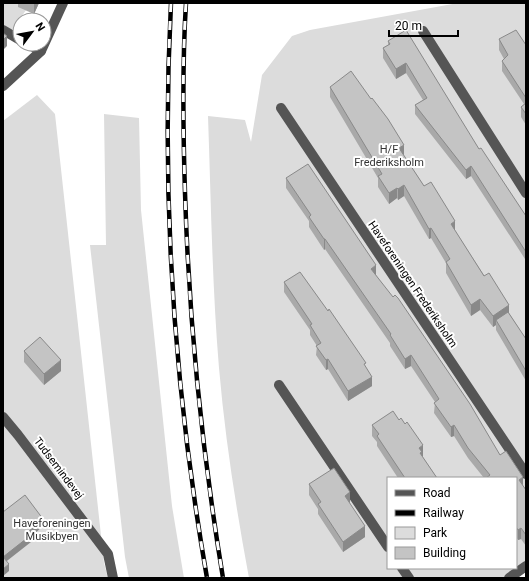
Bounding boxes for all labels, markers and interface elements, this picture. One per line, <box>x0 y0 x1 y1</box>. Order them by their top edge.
north arrow <box>12 12 52 52</box>
scale bar <box>389 12 458 38</box>
text: 20 m <box>395 19 422 33</box>
text: N <box>32 20 48 34</box>
park label: H/F Frederiksholm <box>354 143 424 169</box>
street label: Haveforeningen Frederiksholm <box>365 219 460 350</box>
street label: Tudsemindevej <box>31 435 86 502</box>
legend <box>387 477 517 569</box>
text: Road <box>423 486 451 500</box>
text: Railway <box>423 506 464 520</box>
park label: Haveforeningen Musikbyen <box>13 517 91 543</box>
text: Park <box>423 526 448 540</box>
text: Building <box>423 546 466 560</box>

